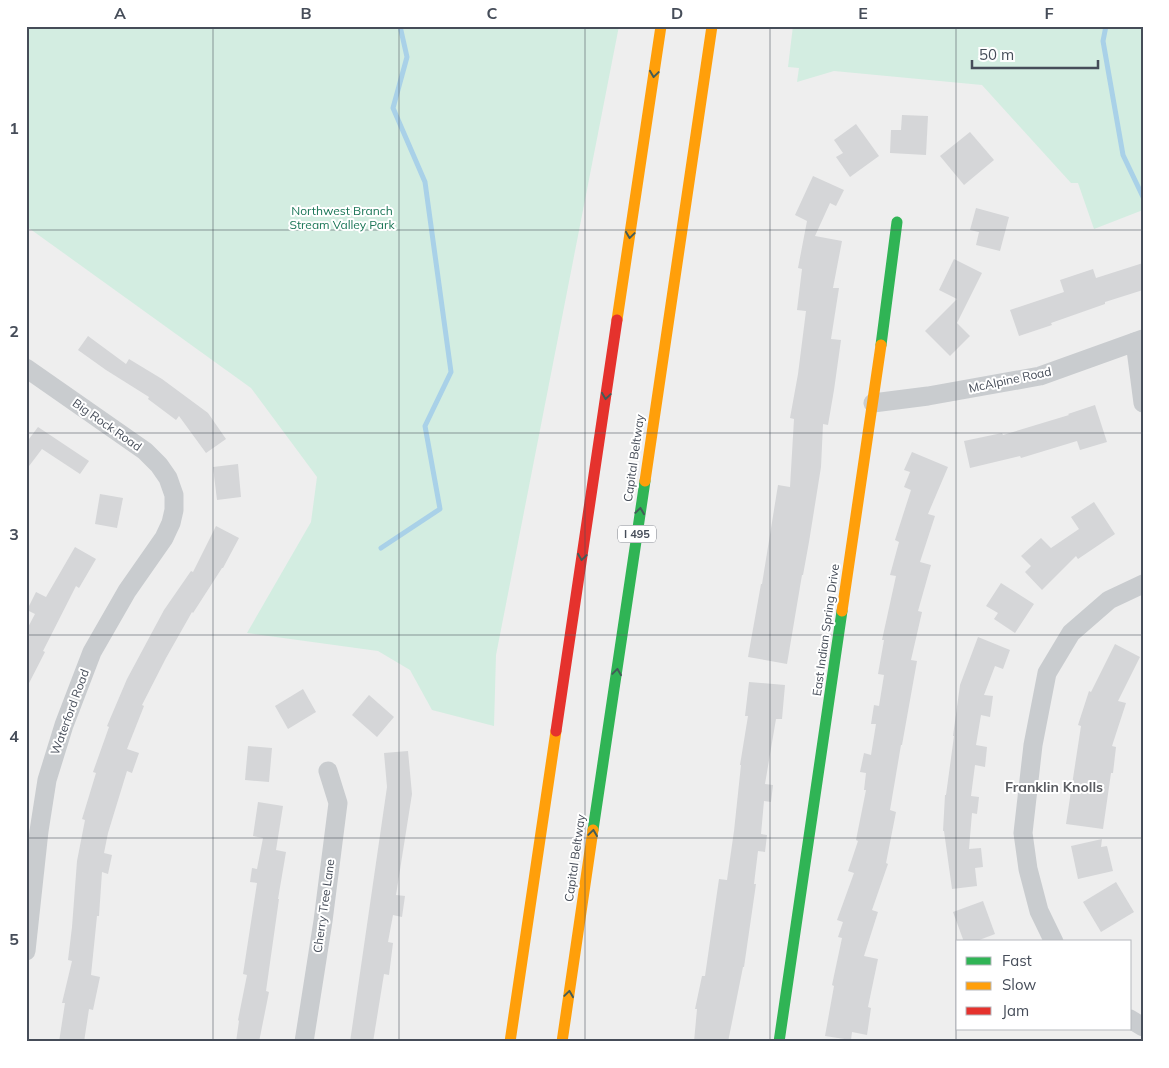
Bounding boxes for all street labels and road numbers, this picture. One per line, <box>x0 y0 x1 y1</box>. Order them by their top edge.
street label: McAlpine Road <box>967 363 1053 396</box>
street label: Big Rock Road <box>70 395 145 454</box>
street label: Capital Beltway <box>620 413 647 503</box>
road number: I 495 <box>618 526 656 542</box>
street label: East Indian Spring Drive <box>809 563 842 697</box>
street label: Waterford Road <box>47 667 92 757</box>
street label: Capital Beltway <box>561 813 588 903</box>
street label: Cherry Tree Lane <box>310 858 338 954</box>

